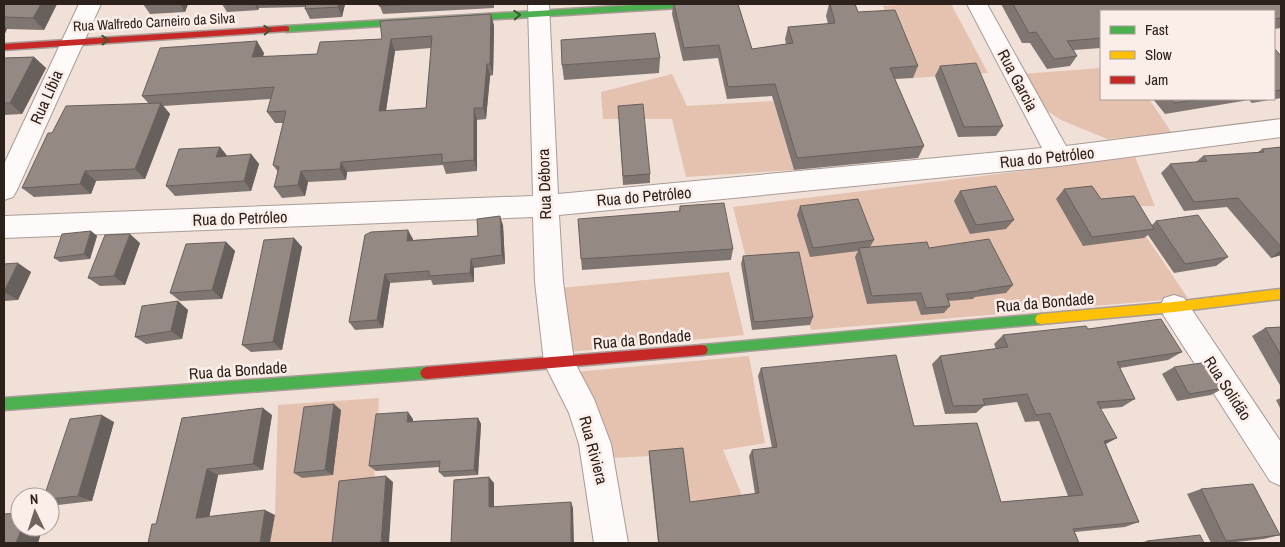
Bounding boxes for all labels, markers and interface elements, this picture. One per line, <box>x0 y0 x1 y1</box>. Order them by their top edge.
street label: Rua Walfredo Carneiro da Silva <box>72 9 236 35</box>
one-way arrow <box>513 10 521 21</box>
legend <box>1100 10 1275 100</box>
text: Fast <box>1145 19 1169 40</box>
one-way arrow <box>263 25 271 36</box>
one-way arrow <box>101 35 109 46</box>
text: Slow <box>1145 44 1172 65</box>
street label: Rua Garcia <box>993 45 1044 115</box>
street label: Rua Líbia <box>24 66 68 127</box>
text: Jam <box>1145 69 1168 90</box>
street label: Rua do Petróleo <box>999 141 1095 173</box>
street label: Rua Débora <box>532 148 556 220</box>
street label: Rua do Petróleo <box>596 181 692 211</box>
street label: Rua do Petróleo <box>192 205 288 231</box>
street label: Rua da Bondade <box>995 287 1095 317</box>
street label: Rua da Bondade <box>592 324 692 354</box>
street label: Rua Solidão <box>1199 352 1257 424</box>
street label: Rua da Bondade <box>188 356 288 384</box>
street label: Rua Riviera <box>574 413 614 487</box>
north arrow <box>10 487 60 537</box>
text: N <box>29 490 39 508</box>

